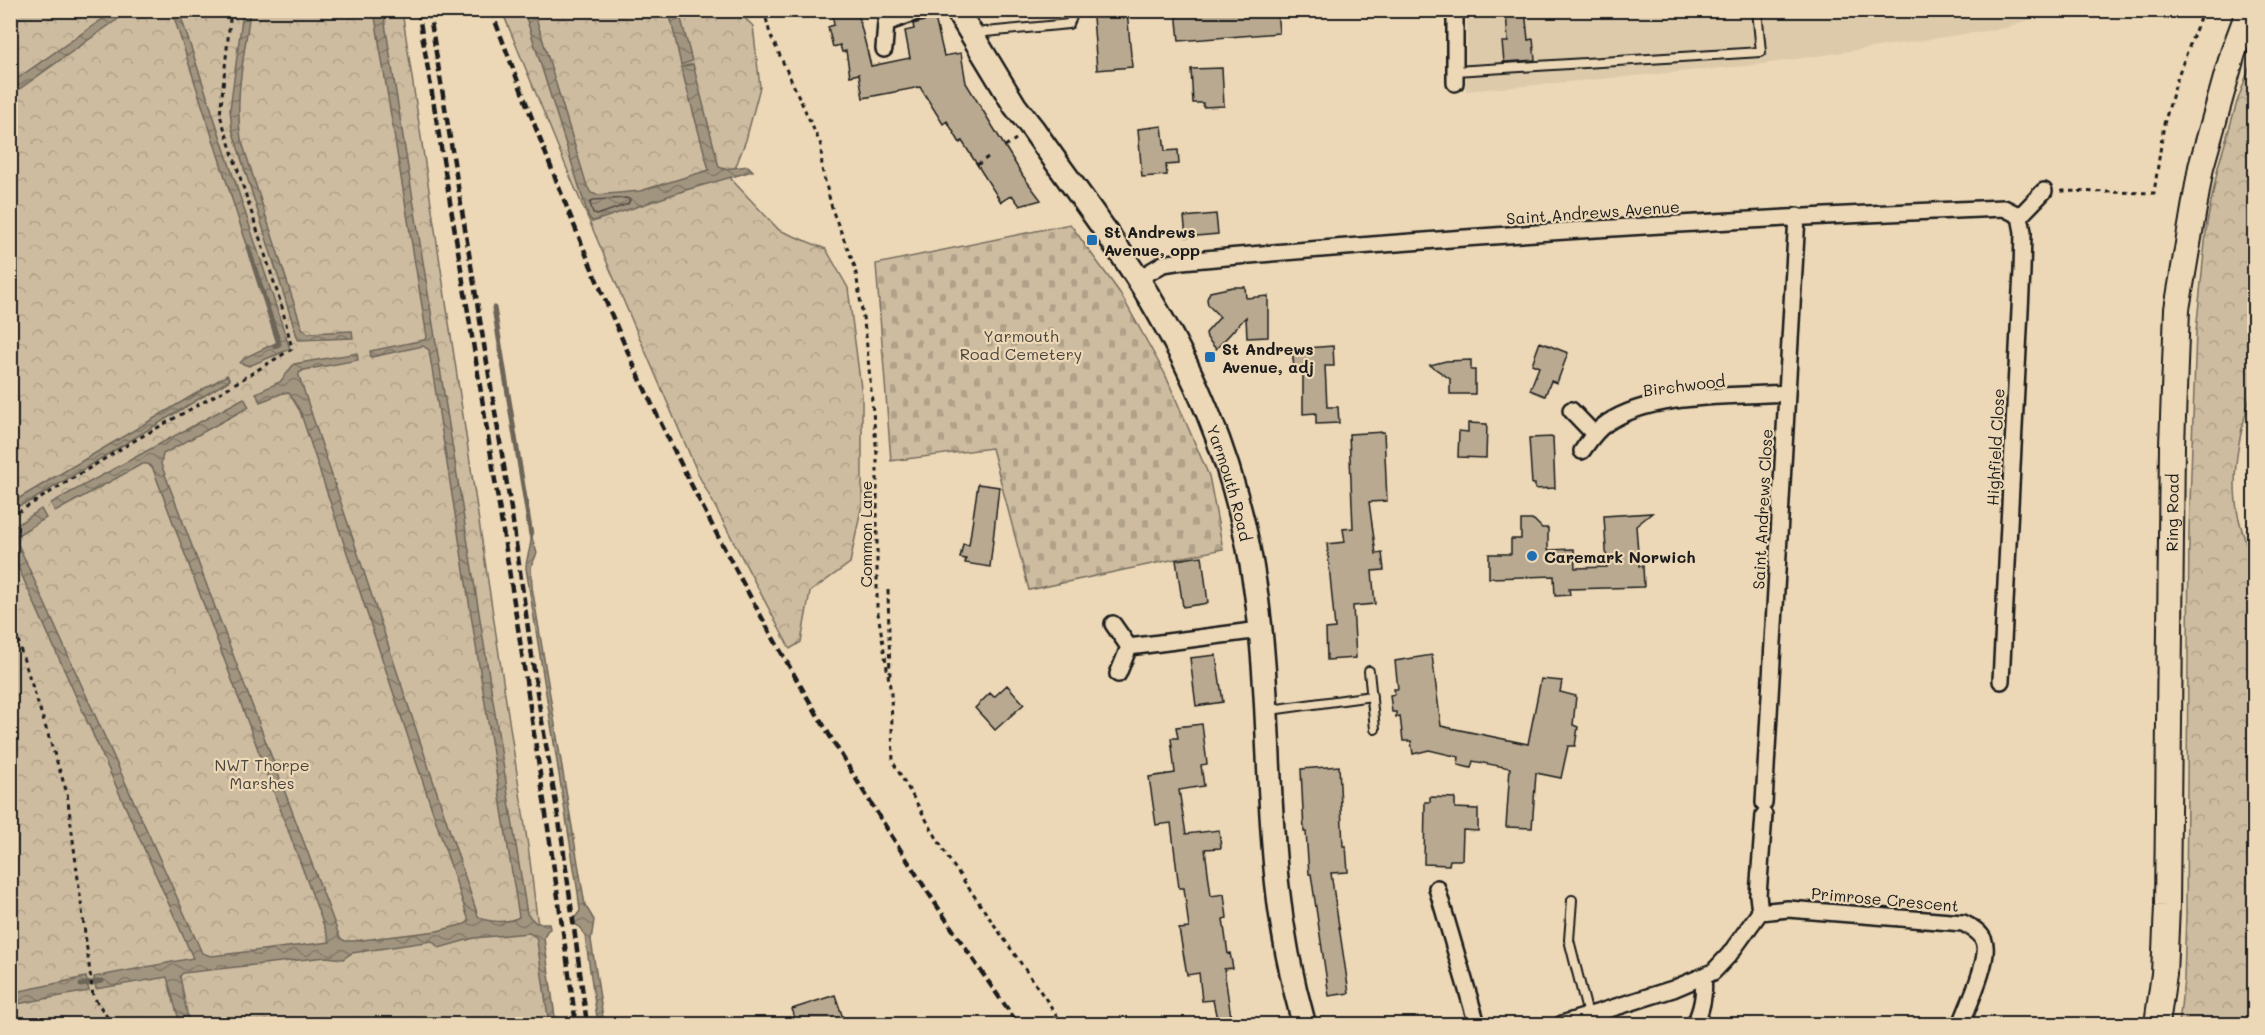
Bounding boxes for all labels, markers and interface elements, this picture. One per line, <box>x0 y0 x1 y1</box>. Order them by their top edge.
street label: Saint Andrews Avenue <box>1506 195 1680 229</box>
place label: St Andrews Avenue, opp <box>1104 221 1200 260</box>
marker: St Andrews Avenue, opp <box>1085 233 1099 247</box>
park label: Yarmouth Road Cemetery <box>960 325 1082 364</box>
place label: St Andrews Avenue, adj <box>1222 338 1314 377</box>
marker: St Andrews Avenue, adj <box>1203 350 1217 364</box>
street label: Birchwood <box>1642 370 1726 400</box>
street label: Highfield Close <box>1981 388 2009 506</box>
street label: Yarmouth Road <box>1203 421 1257 543</box>
street label: Saint Andrews Close <box>1747 428 1777 590</box>
street label: Ring Road <box>2160 473 2182 552</box>
street label: Common Lane <box>855 480 876 588</box>
place label: Caremark Norwich <box>1544 546 1696 567</box>
marker: Caremark Norwich <box>1525 549 1539 563</box>
park label: NWT Thorpe Marshes <box>214 754 310 793</box>
street label: Primrose Crescent <box>1810 882 1960 916</box>

